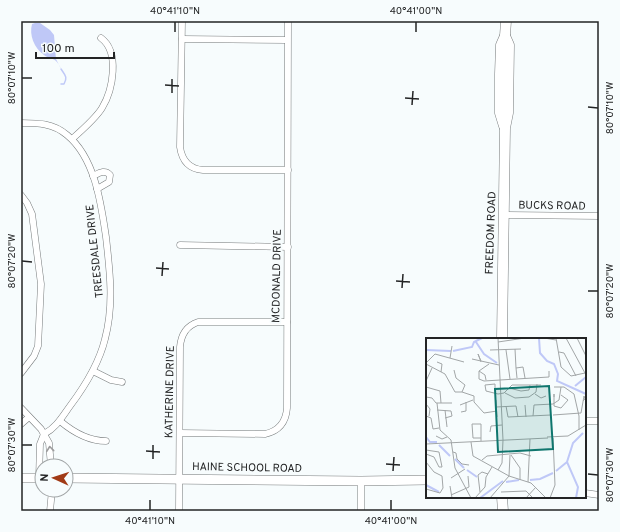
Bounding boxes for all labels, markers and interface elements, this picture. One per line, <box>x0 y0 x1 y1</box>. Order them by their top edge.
text: 40°41'10"N <box>150 5 200 18</box>
text: 40°41'00"N <box>390 5 442 18</box>
scale bar <box>36 34 114 60</box>
text: 100 m <box>42 41 75 57</box>
text: 80°07'10"W <box>6 52 19 104</box>
text: 80°07'10"W <box>604 82 617 134</box>
street label: FREEDOM ROAD <box>483 191 499 275</box>
street label: BUCKS ROAD <box>518 198 586 214</box>
street label: TREESDALE DRIVE <box>83 203 107 299</box>
street label: MCDONALD DRIVE <box>269 229 285 323</box>
text: 80°07'20"W <box>6 234 19 288</box>
text: 80°07'20"W <box>604 264 617 318</box>
inset map <box>426 338 586 498</box>
street label: KATHERINE DRIVE <box>162 346 178 438</box>
text: 80°07'30"W <box>6 418 19 472</box>
one-way arrow <box>45 446 54 453</box>
text: 80°07'30"W <box>604 448 617 502</box>
north arrow <box>34 458 74 498</box>
street label: HAINE SCHOOL ROAD <box>192 460 302 476</box>
text: N <box>38 473 52 482</box>
text: 40°41'10"N <box>125 515 175 528</box>
text: 40°41'00"N <box>365 515 417 528</box>

